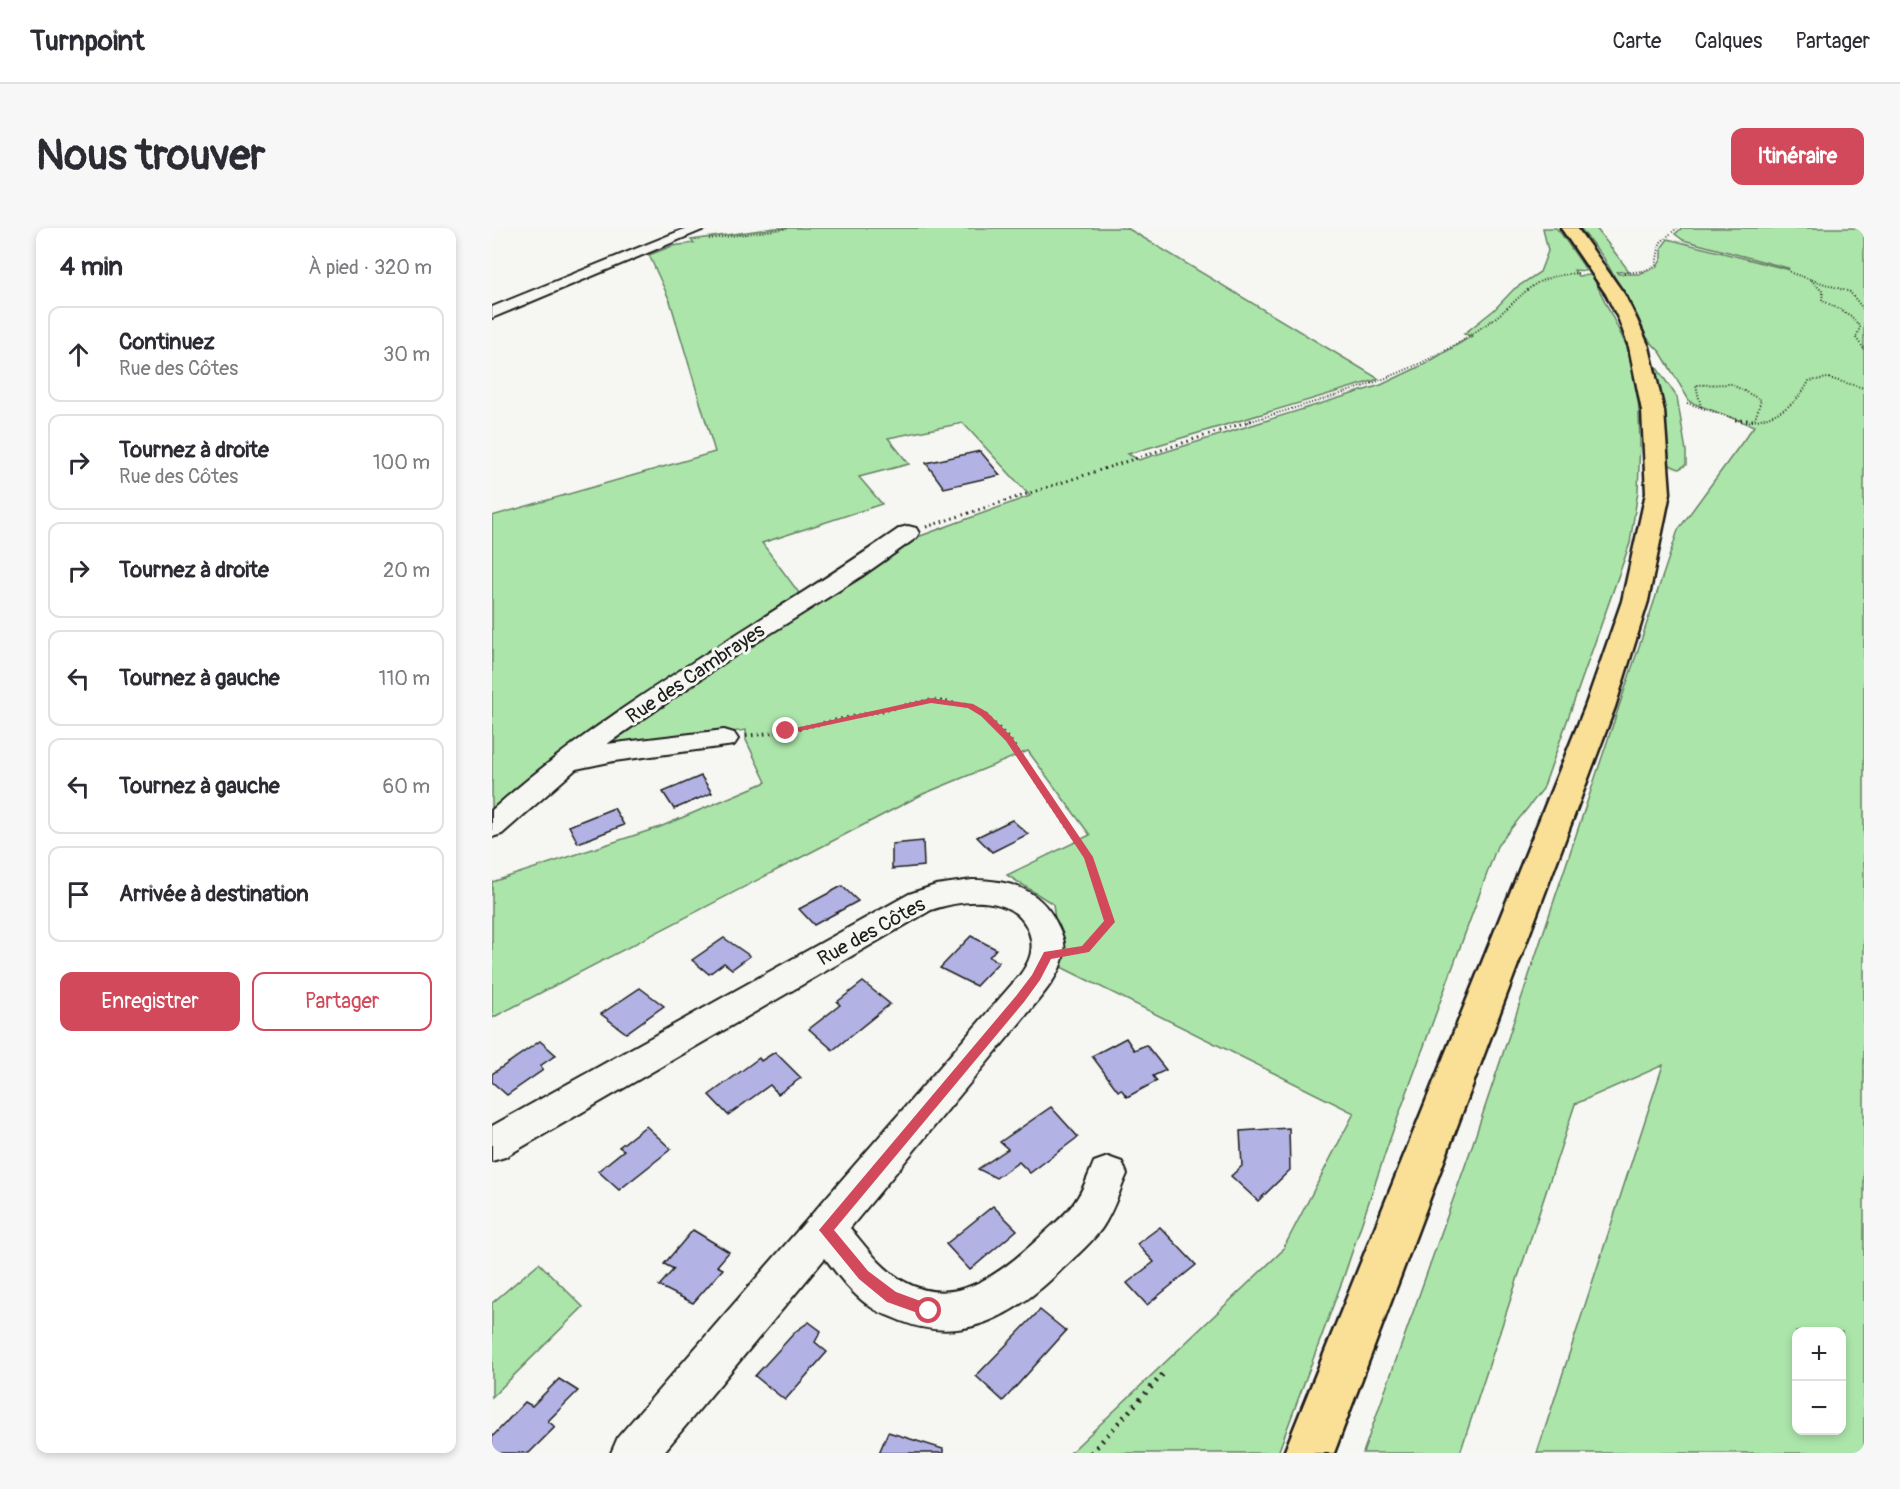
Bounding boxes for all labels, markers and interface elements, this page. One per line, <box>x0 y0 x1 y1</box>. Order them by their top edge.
text: Turnpoint <box>30 24 144 59</box>
text: Carte <box>1612 28 1661 55</box>
text: Calques <box>1694 28 1762 55</box>
text: Partager <box>1795 28 1870 55</box>
button: Itinéraire <box>1731 128 1864 185</box>
text: Nous trouver <box>36 130 265 182</box>
text: 4 min <box>60 251 123 283</box>
text: À pied · 320 m <box>308 255 432 280</box>
text: Continuez <box>119 328 215 356</box>
icon: ahead <box>62 338 95 371</box>
text: 30 m <box>383 342 430 367</box>
text: Rue des Côtes <box>119 356 238 381</box>
text: Tournez à droite <box>119 436 269 464</box>
icon: right <box>62 446 95 479</box>
text: 100 m <box>373 450 430 475</box>
text: Rue des Côtes <box>119 464 238 489</box>
icon: right <box>62 554 95 587</box>
text: Tournez à droite <box>119 556 269 584</box>
text: 20 m <box>383 558 430 583</box>
street label: Rue des Cambrayes <box>621 618 769 729</box>
icon: left <box>62 662 95 695</box>
text: Tournez à gauche <box>119 664 280 692</box>
text: 110 m <box>379 666 430 691</box>
route end <box>772 717 798 743</box>
icon: left <box>62 770 95 803</box>
text: Tournez à gauche <box>119 772 280 800</box>
text: 60 m <box>383 774 430 799</box>
icon: arrive <box>62 878 95 911</box>
text: Arrivée à destination <box>119 880 309 908</box>
street label: Rue des Côtes <box>813 892 929 971</box>
button: Enregistrer <box>60 972 240 1031</box>
button: Partager <box>252 972 432 1031</box>
route start <box>915 1297 941 1323</box>
map controls <box>1792 1327 1846 1435</box>
button: + <box>1792 1327 1846 1381</box>
button: − <box>1792 1381 1846 1435</box>

